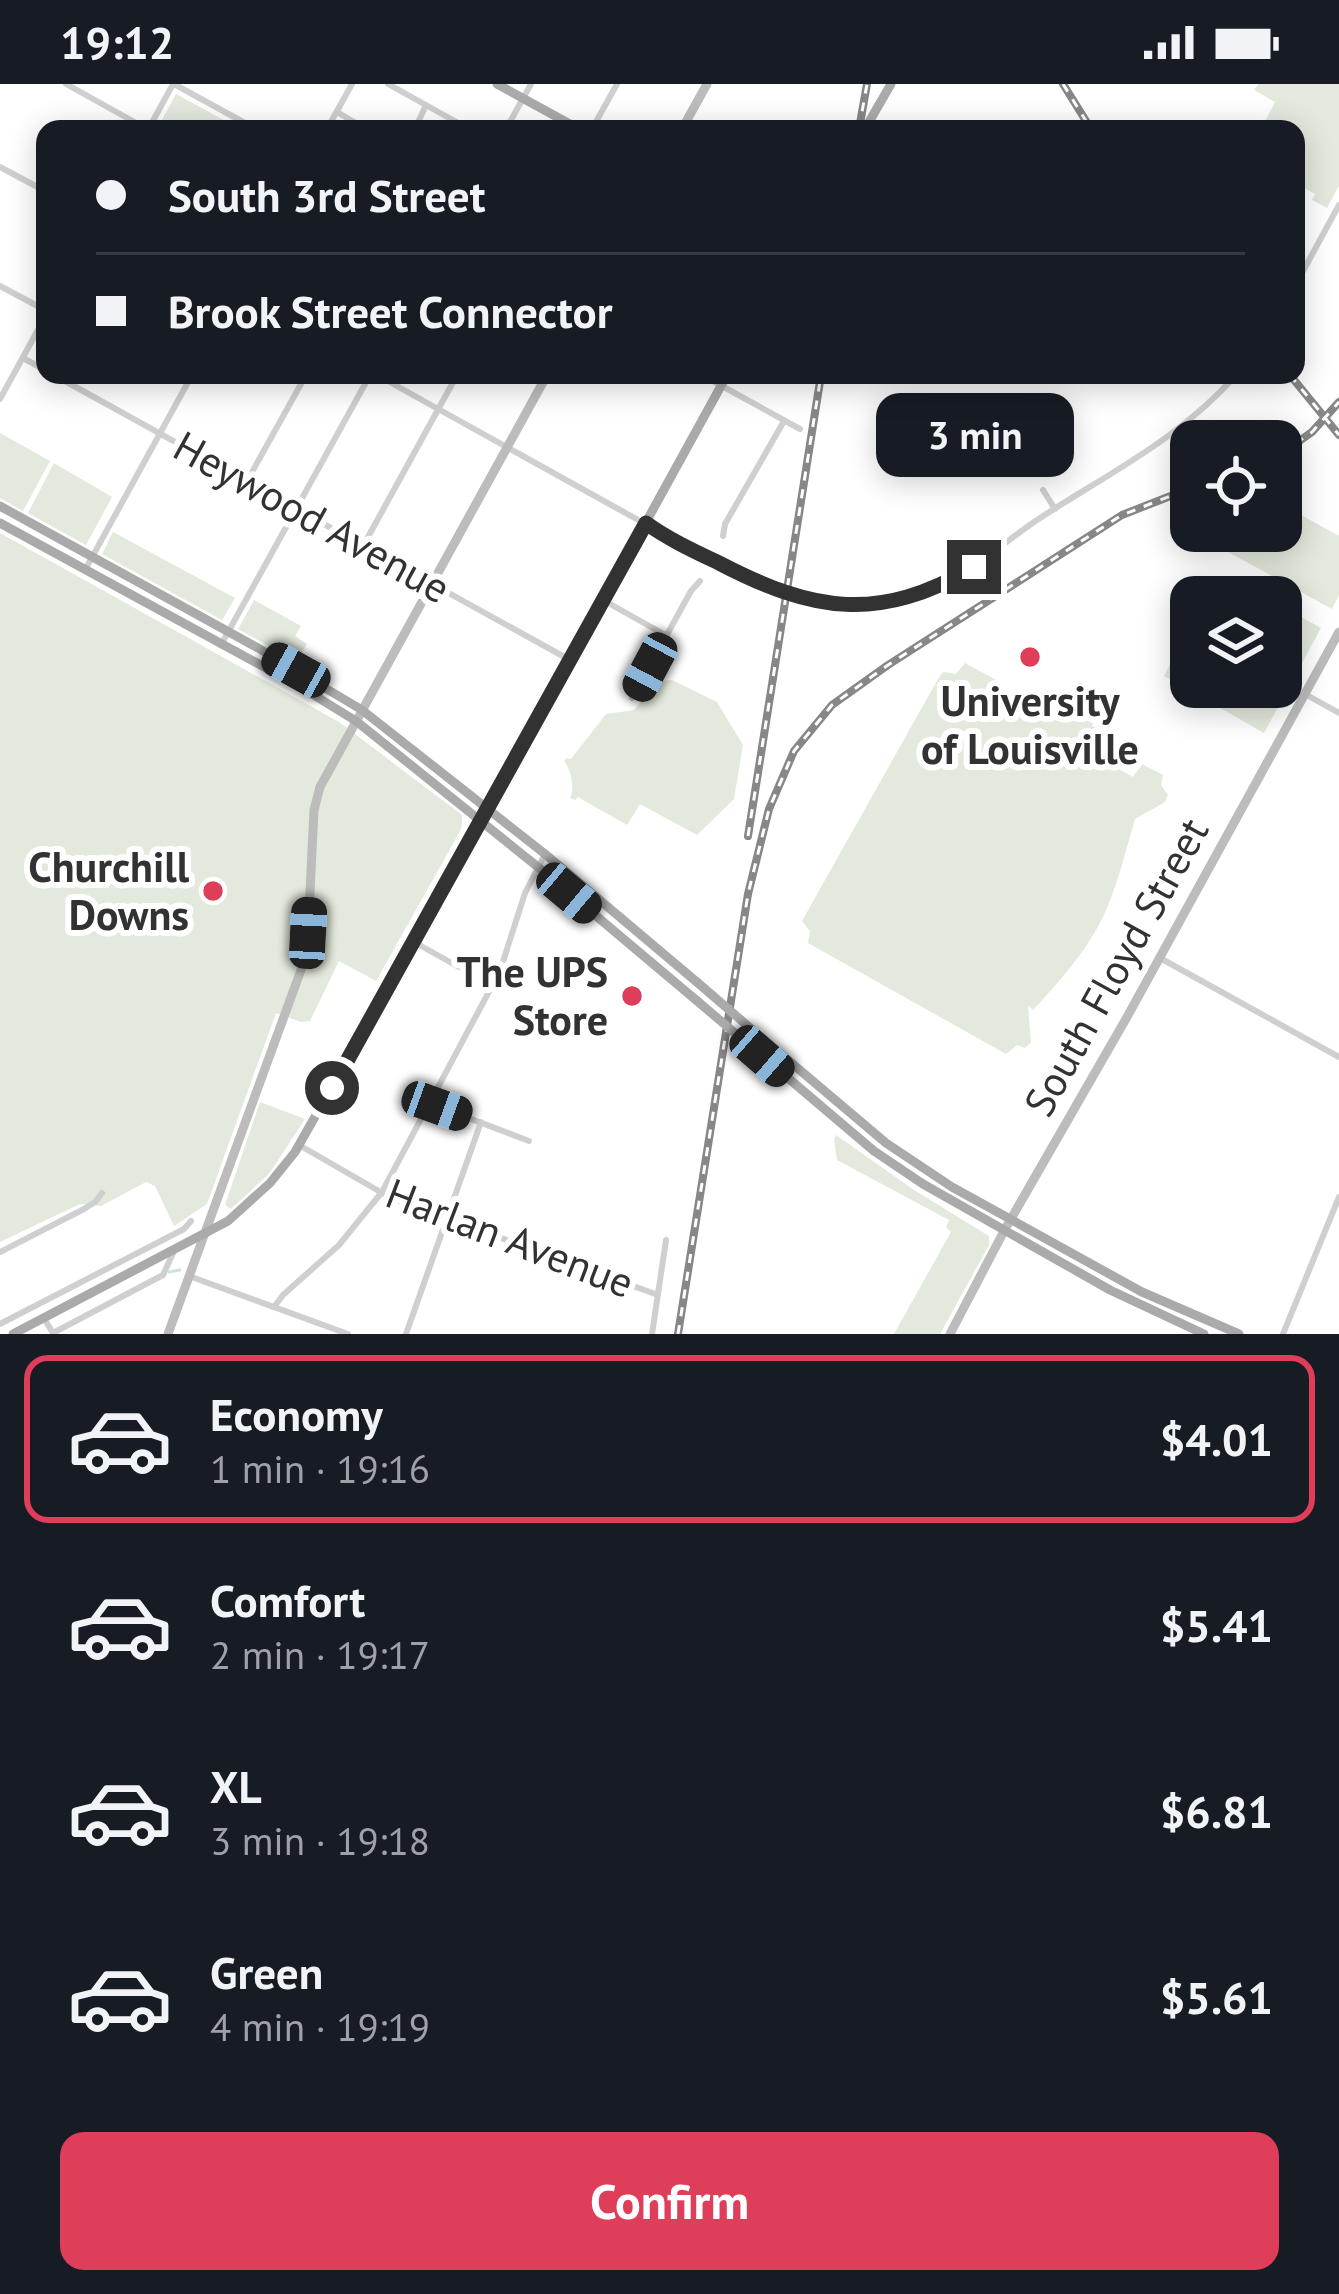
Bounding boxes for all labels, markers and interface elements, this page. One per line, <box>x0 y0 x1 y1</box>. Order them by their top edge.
text: 19:12 <box>60 13 174 71</box>
text: South 3rd Street <box>168 166 485 224</box>
text: Brook Street Connector <box>168 282 613 340</box>
callout: 3 min <box>875 393 1073 477</box>
text: 3 min <box>927 409 1023 460</box>
street label: Heywood Avenue <box>164 418 460 615</box>
map controls <box>1170 420 1302 708</box>
button: locate <box>1170 420 1302 552</box>
route end <box>947 540 1001 594</box>
button: layers <box>1170 576 1302 708</box>
car <box>617 627 683 707</box>
car <box>256 637 336 703</box>
marker: University of Louisville <box>1017 644 1043 670</box>
place label: University of Louisville <box>921 673 1139 776</box>
street label: South Floyd Street <box>1011 808 1220 1126</box>
place label: Churchill Downs <box>28 839 190 942</box>
car <box>530 856 608 930</box>
marker: Churchill Downs <box>200 878 226 904</box>
car <box>288 896 328 970</box>
place label: The UPS Store <box>457 944 608 1047</box>
marker: The UPS Store <box>619 983 645 1009</box>
car <box>723 1019 801 1093</box>
route start <box>305 1061 359 1115</box>
car <box>397 1077 477 1135</box>
street label: Harlan Avenue <box>379 1165 642 1310</box>
icon: car <box>66 1385 174 1493</box>
text: Economy <box>210 1385 383 1443</box>
text: $4.01 <box>1160 1410 1273 1468</box>
text: 1 min · 19:16 <box>210 1443 430 1494</box>
icon: car <box>66 1571 174 1679</box>
text: Comfort <box>210 1571 365 1629</box>
text: $5.41 <box>1160 1596 1273 1654</box>
text: 2 min · 19:17 <box>210 1629 430 1680</box>
icon: car <box>66 1757 174 1865</box>
text: XL <box>210 1757 262 1815</box>
text: $6.81 <box>1160 1782 1273 1840</box>
text: 3 min · 19:18 <box>210 1815 430 1866</box>
icon: car <box>66 1943 174 2051</box>
text: Green <box>210 1943 323 2001</box>
text: $5.61 <box>1160 1968 1273 2026</box>
text: 4 min · 19:19 <box>210 2001 430 2052</box>
button: Confirm <box>60 2132 1279 2270</box>

